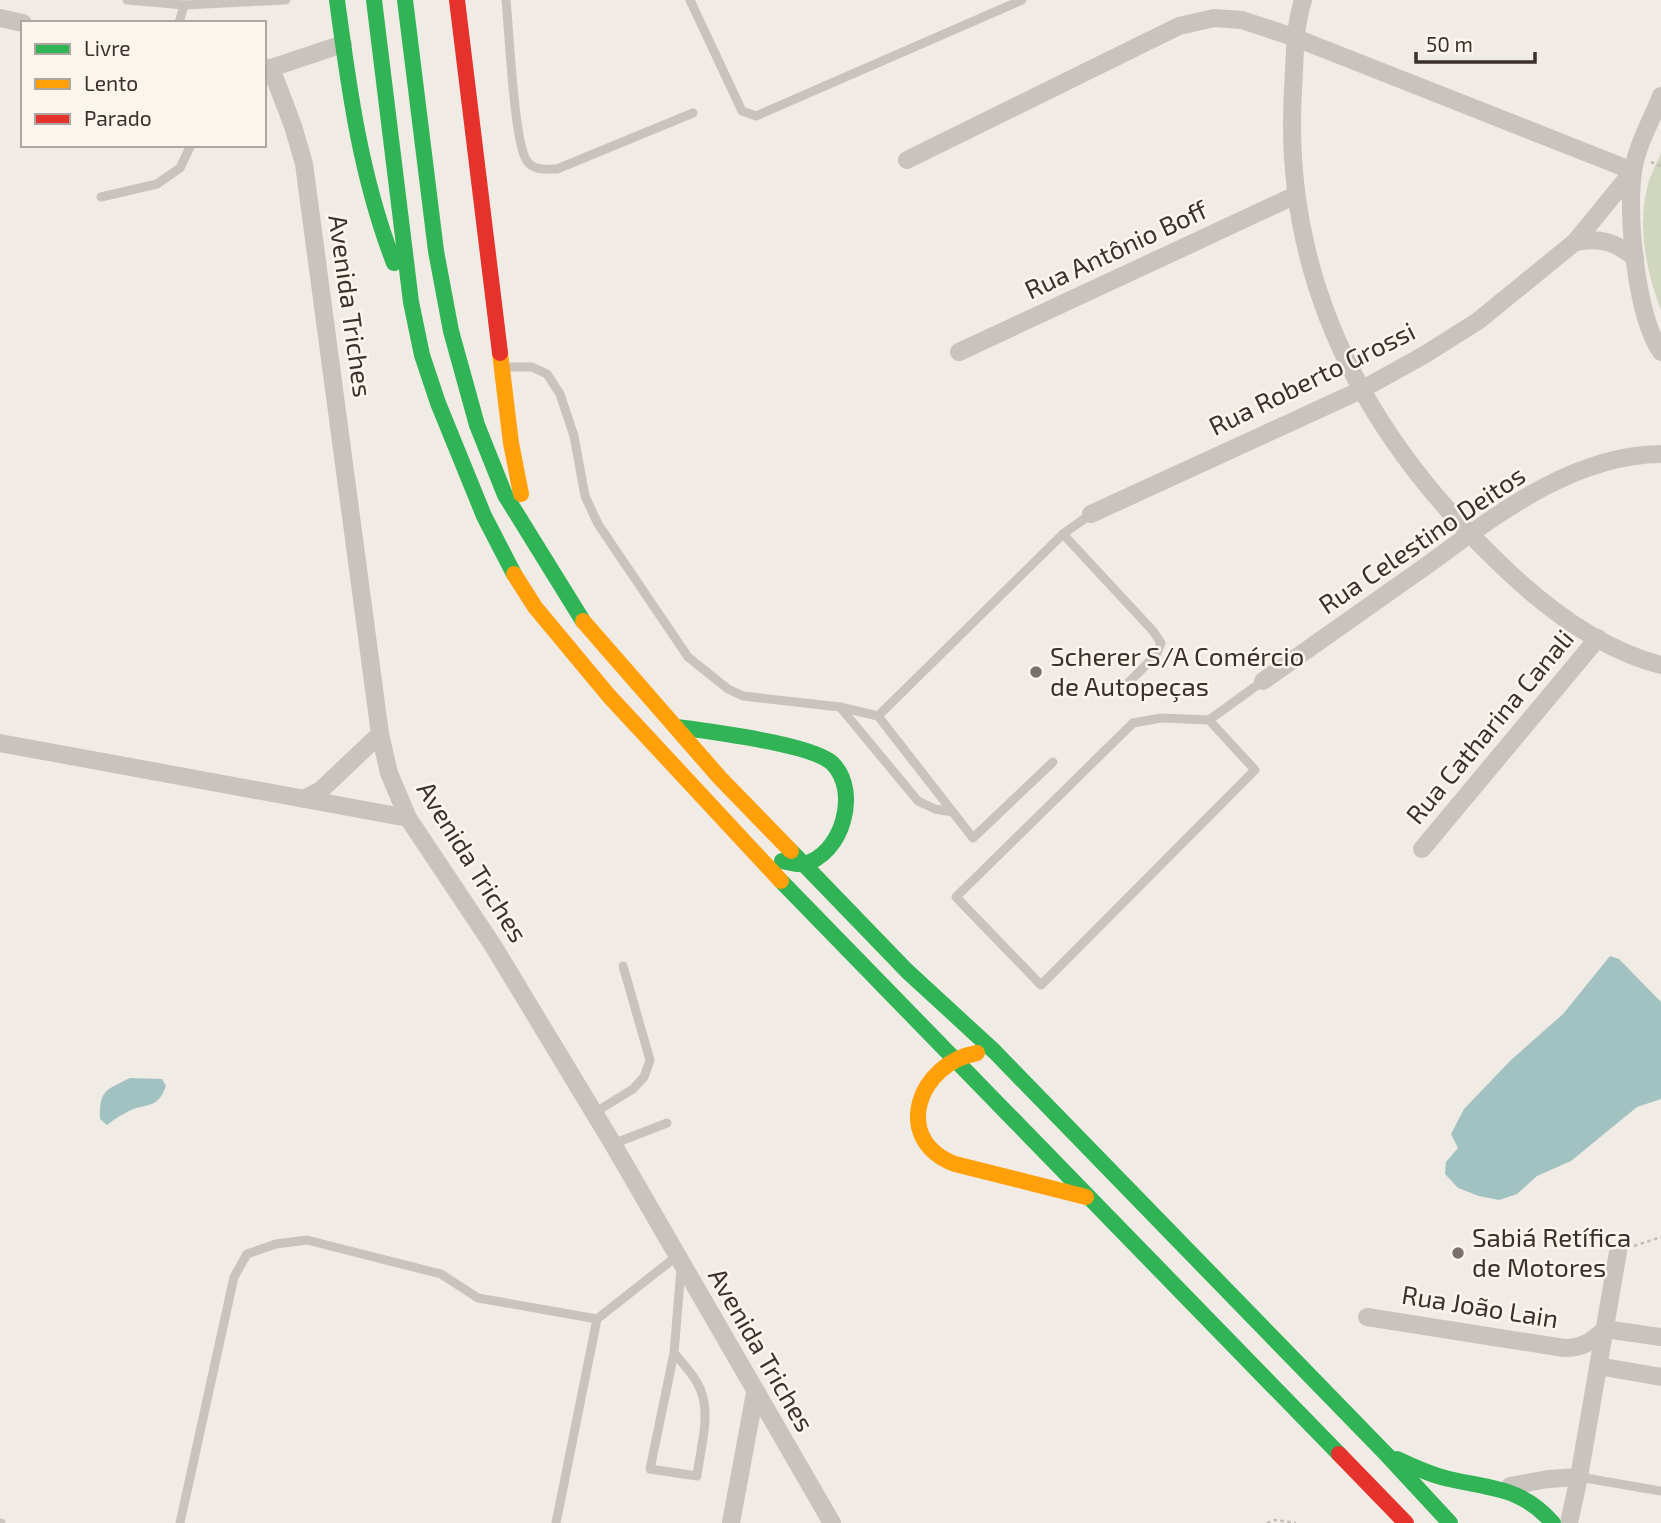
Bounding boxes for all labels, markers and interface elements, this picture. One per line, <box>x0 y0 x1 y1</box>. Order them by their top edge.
legend <box>21 21 266 147</box>
scale bar <box>1416 21 1535 65</box>
text: 50 m <box>1426 31 1473 56</box>
text: Livre <box>84 35 131 60</box>
text: Lento <box>84 70 138 95</box>
text: Parado <box>84 105 152 130</box>
street label: Rua Antônio Boff <box>1019 193 1212 304</box>
street label: Avenida Triches <box>323 213 380 399</box>
street label: Rua Roberto Grossi <box>1203 314 1419 441</box>
street label: Rua Celestino Deitos <box>1312 458 1530 619</box>
street label: Rua Catharina Canali <box>1399 623 1579 829</box>
place label: Scherer S/A Comércio de Autopeças <box>1050 640 1304 703</box>
marker: Scherer S/A Comércio de Autopeças <box>1028 664 1044 680</box>
street label: Avenida Triches <box>411 775 535 947</box>
place label: Sabiá Retífica de Motores <box>1472 1221 1631 1282</box>
marker: Sabiá Retífica de Motores <box>1450 1245 1466 1261</box>
street label: Avenida Triches <box>703 1262 822 1437</box>
street label: Rua João Lain <box>1400 1278 1561 1333</box>

